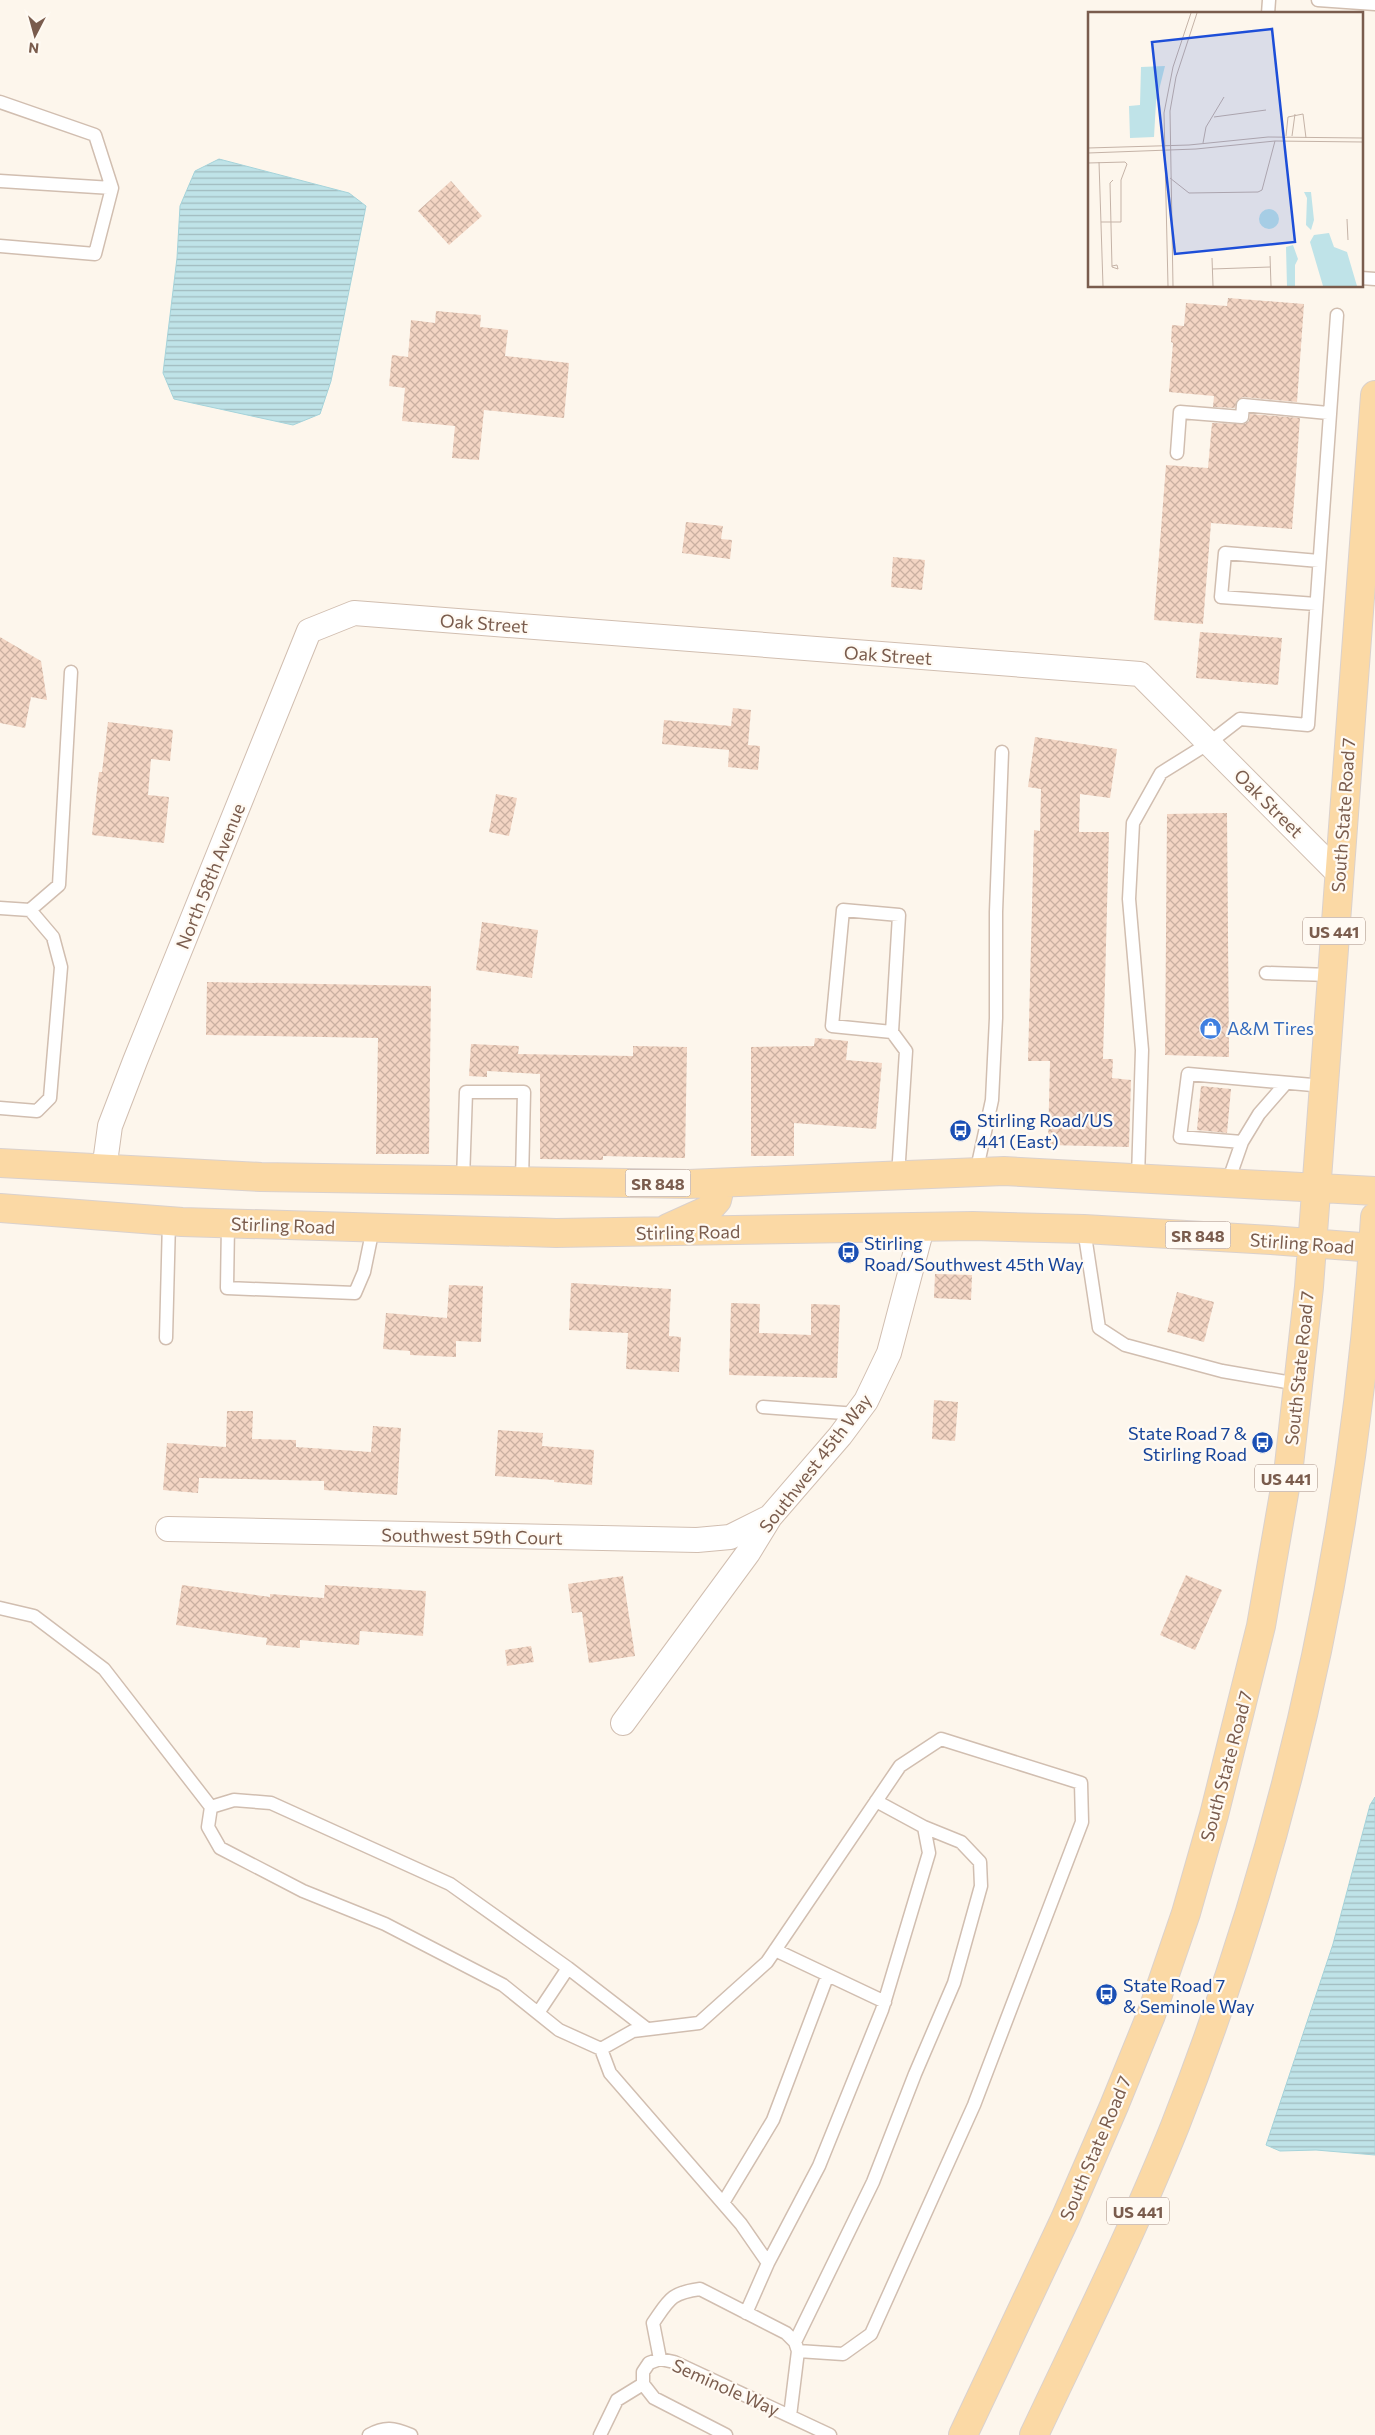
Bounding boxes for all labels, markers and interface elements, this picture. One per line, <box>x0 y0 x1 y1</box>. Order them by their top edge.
north arrow <box>10 10 60 60</box>
inset map <box>1088 12 1362 288</box>
text: N <box>27 39 40 57</box>
street label: Oak Street <box>439 609 529 637</box>
street label: Oak Street <box>843 641 933 669</box>
street label: South State Road 7 <box>1327 737 1359 893</box>
street label: Oak Street <box>1230 764 1308 842</box>
street label: North 58th Avenue <box>171 800 249 952</box>
road number: US 441 <box>1303 918 1365 944</box>
shop icon: A&M Tires <box>1199 1016 1223 1040</box>
place label: A&M Tires <box>1227 1017 1314 1039</box>
place label: Stirling Road/US 441 (East) <box>977 1109 1113 1152</box>
bus stop icon: Stirling Road/US 441 (East) <box>949 1118 973 1142</box>
road number: SR 848 <box>626 1170 690 1196</box>
street label: Stirling Road <box>230 1212 336 1238</box>
street label: Stirling Road <box>636 1220 740 1244</box>
road number: SR 848 <box>1166 1222 1230 1248</box>
street label: Stirling Road <box>1249 1228 1355 1258</box>
place label: Stirling Road/Southwest 45th Way <box>864 1232 1084 1275</box>
bus stop icon: Stirling Road/Southwest 45th Way <box>836 1241 860 1265</box>
street label: South State Road 7 <box>1280 1290 1318 1446</box>
street label: Southwest 45th Way <box>754 1389 876 1537</box>
place label: State Road 7 & Stirling Road <box>1128 1422 1247 1465</box>
bus stop icon: State Road 7 & Stirling Road <box>1251 1431 1275 1455</box>
road number: US 441 <box>1255 1465 1317 1492</box>
street label: Southwest 59th Court <box>381 1523 563 1549</box>
street label: South State Road 7 <box>1195 1688 1257 1844</box>
place label: State Road 7 & Seminole Way <box>1123 1974 1255 2017</box>
bus stop icon: State Road 7 & Seminole Way <box>1095 1983 1119 2007</box>
street label: South State Road 7 <box>1055 2072 1135 2224</box>
road number: US 441 <box>1107 2198 1169 2224</box>
street label: Seminole Way <box>669 2354 783 2420</box>

